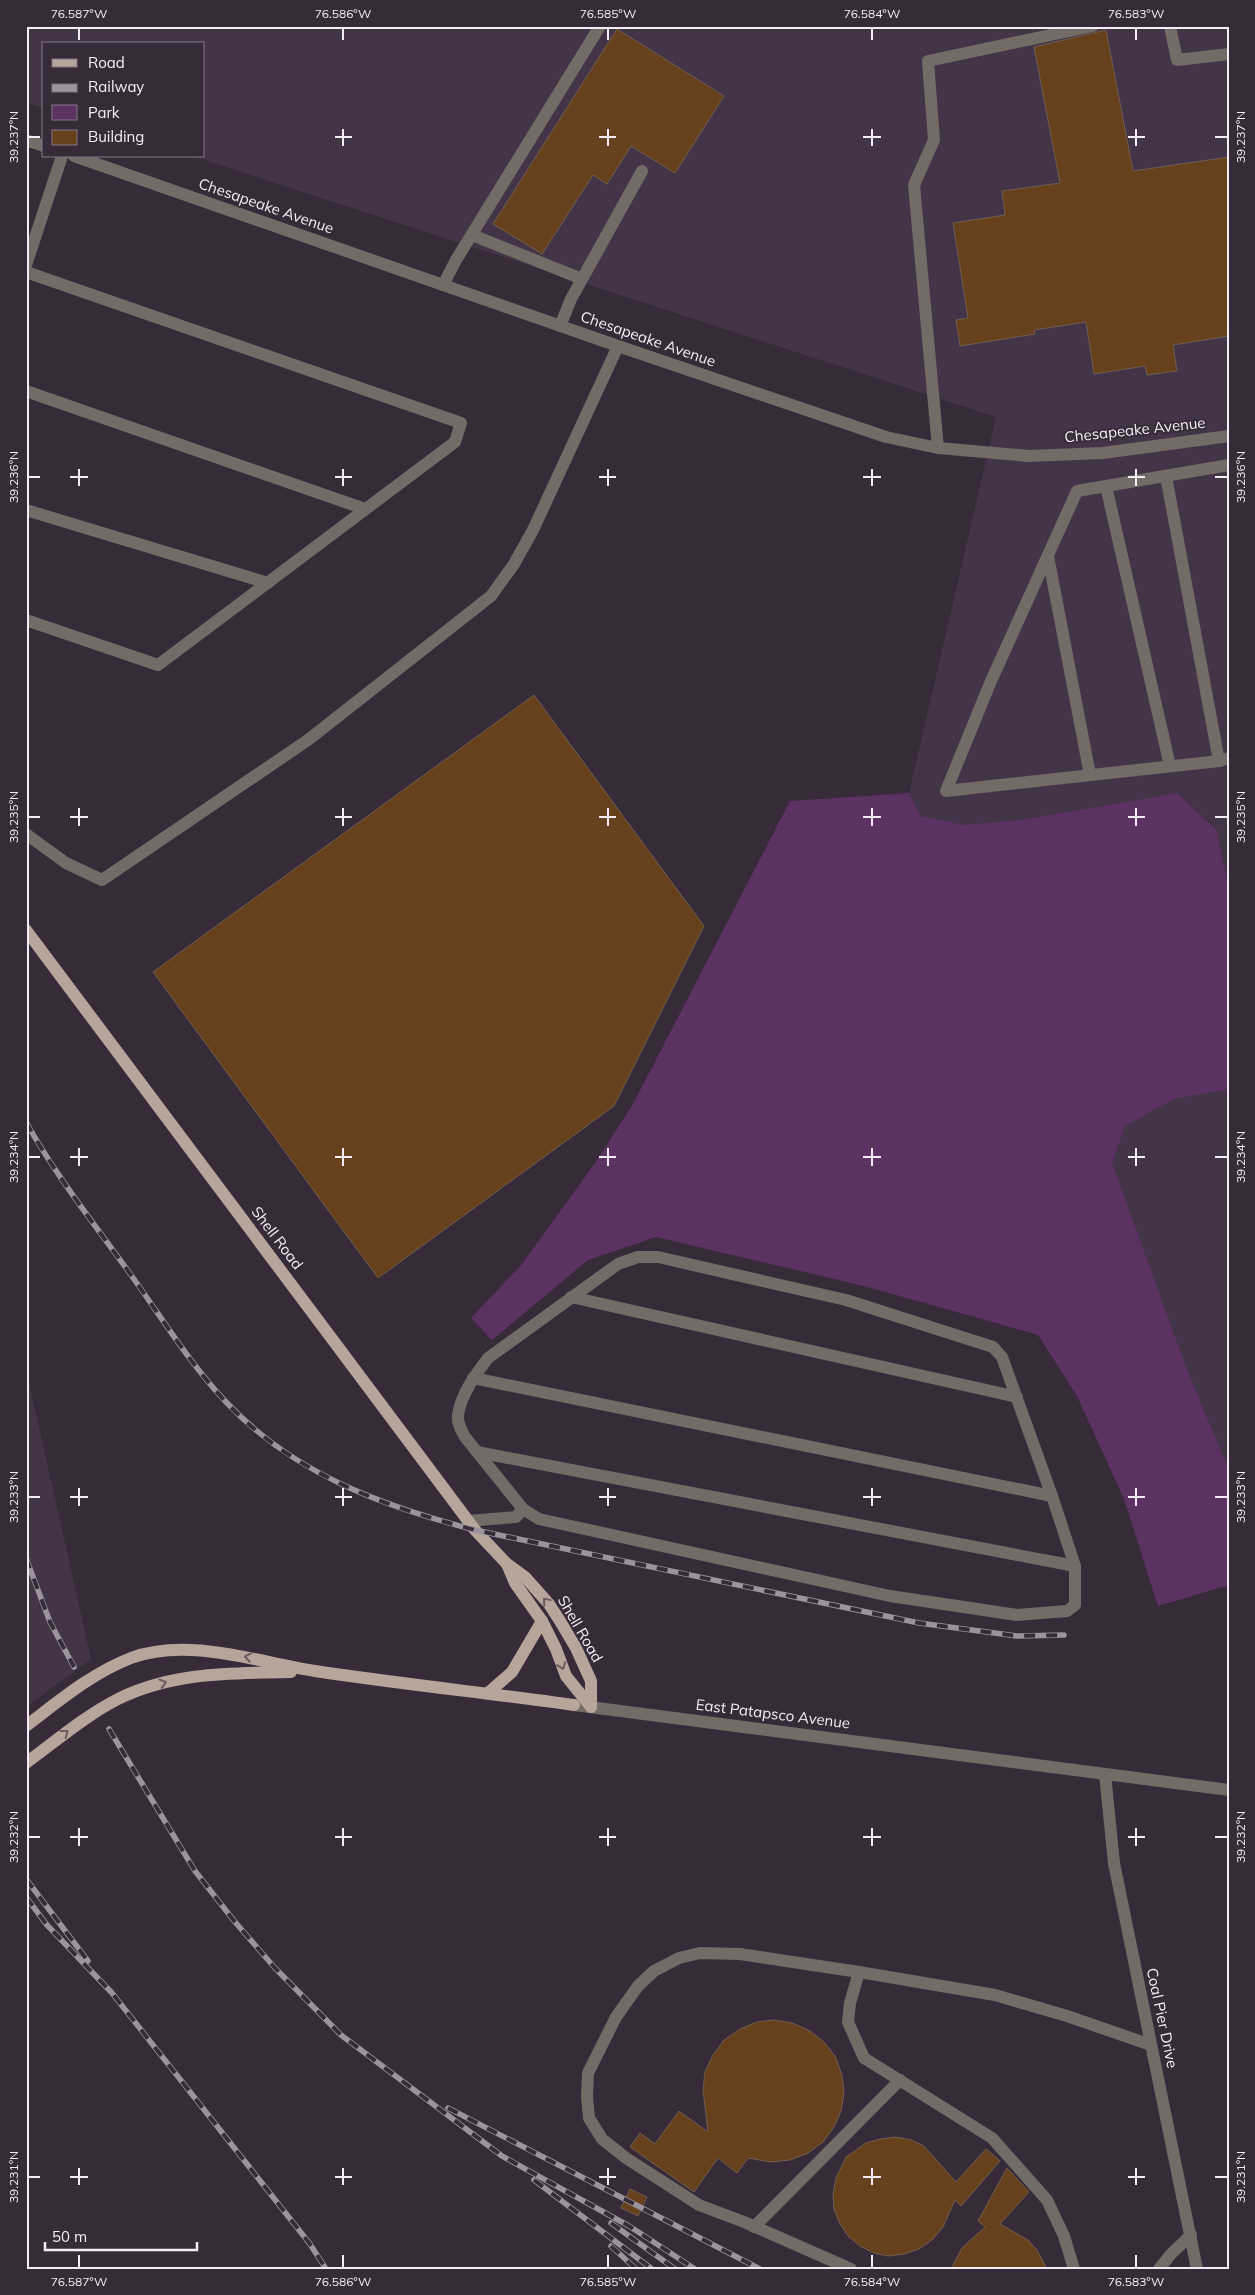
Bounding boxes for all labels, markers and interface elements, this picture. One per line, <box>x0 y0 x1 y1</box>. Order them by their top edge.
text: 76.587°W <box>51 6 107 21</box>
text: 76.586°W <box>315 6 371 21</box>
text: 76.585°W <box>580 6 636 21</box>
text: 76.584°W <box>844 6 900 21</box>
text: 76.583°W <box>1108 6 1164 21</box>
legend <box>42 42 205 158</box>
text: Road <box>88 53 125 72</box>
text: Railway <box>88 77 144 96</box>
text: Park <box>88 103 120 122</box>
text: 39.237°N <box>6 111 21 163</box>
text: 39.237°N <box>1233 111 1248 163</box>
text: Building <box>88 127 144 146</box>
street label: Chesapeake Avenue <box>196 173 336 238</box>
street label: Chesapeake Avenue <box>578 306 718 371</box>
street label: Chesapeake Avenue <box>1064 413 1206 446</box>
text: 39.236°N <box>6 451 21 503</box>
text: 39.236°N <box>1233 451 1248 503</box>
text: 39.235°N <box>6 791 21 843</box>
text: 39.235°N <box>1233 791 1248 843</box>
text: 39.234°N <box>6 1131 21 1183</box>
text: 39.234°N <box>1233 1131 1248 1183</box>
street label: Shell Road <box>248 1202 307 1273</box>
text: 39.233°N <box>6 1471 21 1523</box>
text: 39.233°N <box>1233 1471 1248 1523</box>
street label: Shell Road <box>554 1592 607 1666</box>
one-way arrow <box>542 1597 551 1606</box>
one-way arrow <box>244 1653 253 1663</box>
one-way arrow <box>556 1661 566 1669</box>
one-way arrow <box>158 1678 167 1688</box>
street label: East Patapsco Avenue <box>695 1695 851 1732</box>
one-way arrow <box>59 1731 68 1739</box>
text: 39.232°N <box>6 1811 21 1863</box>
text: 39.232°N <box>1233 1811 1248 1863</box>
street label: Coal Pier Drive <box>1143 1966 1182 2070</box>
text: 39.231°N <box>6 2151 21 2203</box>
text: 39.231°N <box>1233 2151 1248 2203</box>
scale bar <box>45 2220 198 2252</box>
text: 50 m <box>52 2227 87 2246</box>
text: 76.587°W <box>51 2274 107 2289</box>
text: 76.586°W <box>315 2274 371 2289</box>
text: 76.585°W <box>580 2274 636 2289</box>
text: 76.584°W <box>844 2274 900 2289</box>
text: 76.583°W <box>1108 2274 1164 2289</box>

